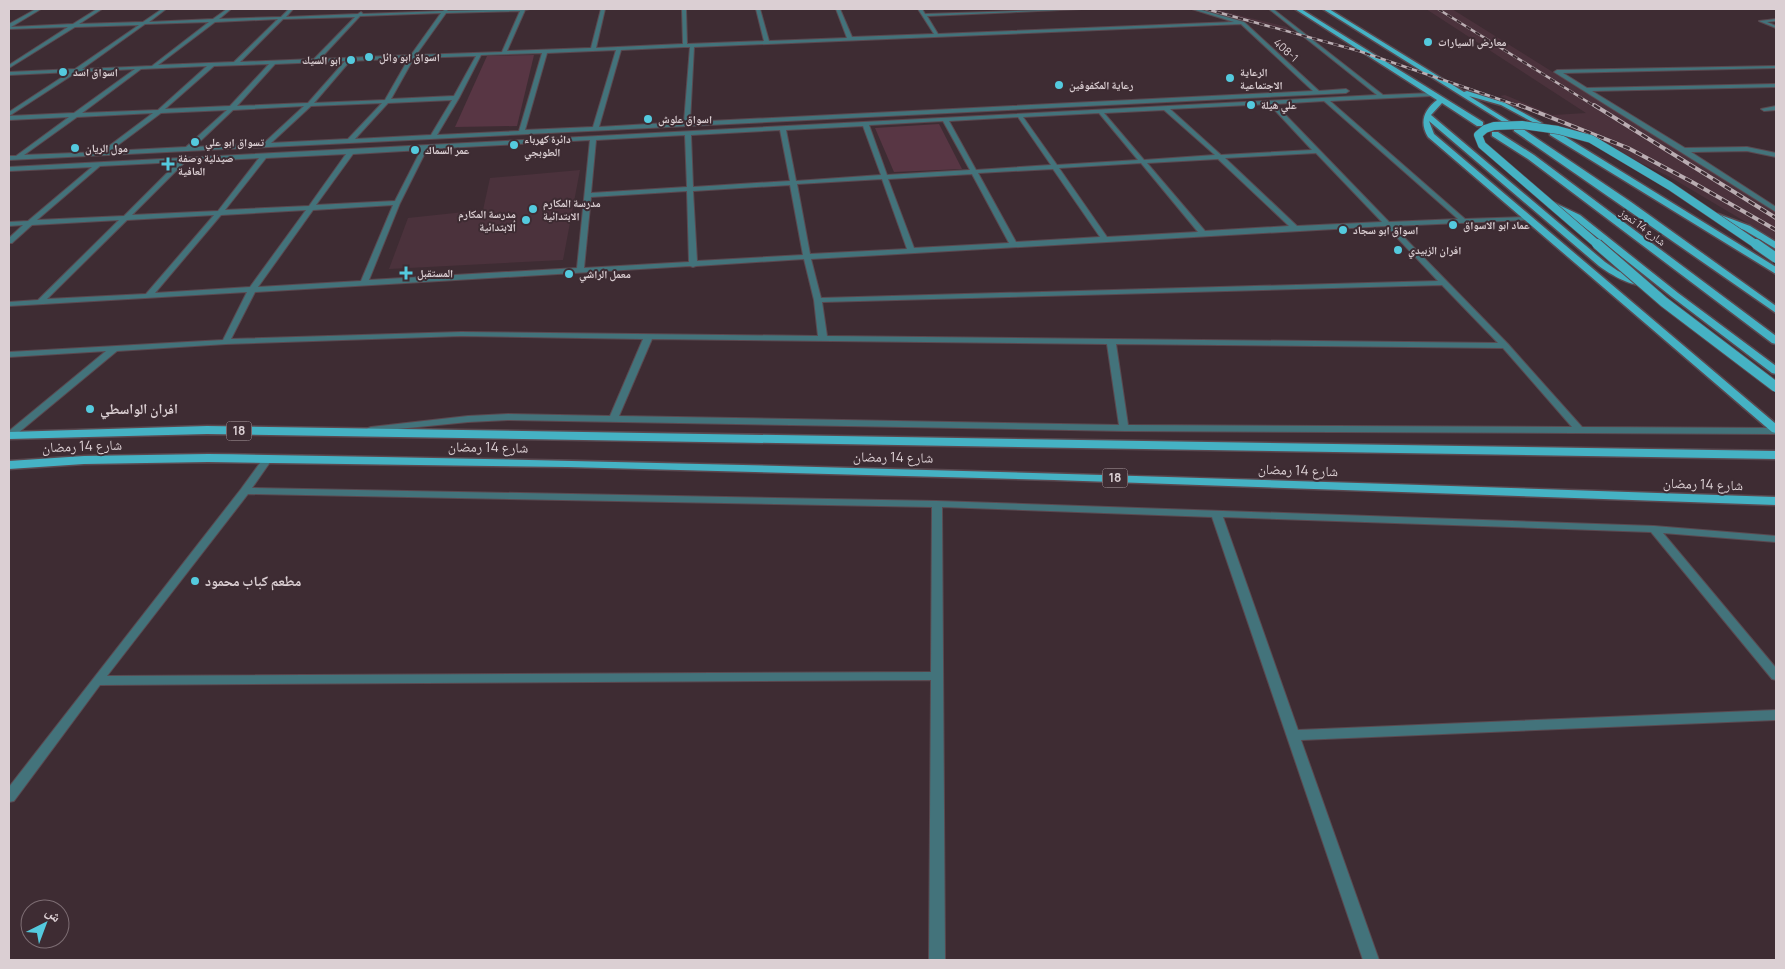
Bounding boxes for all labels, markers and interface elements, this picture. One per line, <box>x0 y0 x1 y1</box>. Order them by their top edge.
place label: معارض السيارات <box>1438 34 1507 50</box>
street label: 408-1 <box>1271 35 1302 65</box>
marker: معارض السيارات <box>1422 36 1434 48</box>
place label: اسواق ابو وائل <box>379 49 440 65</box>
marker: اسواق ابو وائل <box>363 51 375 63</box>
place label: ابو السيك <box>302 52 341 67</box>
marker: ابو السيك <box>345 54 357 66</box>
place label: اسواق اسد <box>73 64 118 80</box>
place label: الرعاية الاجتماعية <box>1240 64 1283 92</box>
marker: اسواق اسد <box>57 66 69 78</box>
marker: الرعاية الاجتماعية <box>1224 72 1236 84</box>
place label: رعاية المكفوفين <box>1069 77 1133 93</box>
marker: رعاية المكفوفين <box>1053 79 1065 91</box>
place label: علي هيلة <box>1261 97 1297 114</box>
marker: علي هيلة <box>1245 99 1257 111</box>
place label: اسواق علوش <box>658 111 712 127</box>
marker: اسواق علوش <box>642 113 654 125</box>
place label: دائرة كهرباء الطوبجي <box>524 131 571 161</box>
place label: تسواق ابو علي <box>205 134 264 151</box>
marker: تسواق ابو علي <box>189 136 201 148</box>
marker: دائرة كهرباء الطوبجي <box>508 139 520 151</box>
place label: مول الريان <box>85 140 128 156</box>
marker: مول الريان <box>69 142 81 154</box>
place label: عمر السماك <box>425 142 470 157</box>
marker: عمر السماك <box>409 144 421 156</box>
place label: صيدلية وصفة العافية <box>178 150 234 178</box>
marker: صيدلية وصفة العافية <box>162 158 174 170</box>
place label: مدرسة المكارم الابتدائية <box>543 195 601 223</box>
marker: مدرسة المكارم الابتدائية <box>527 203 539 215</box>
street label: شارع 14 تموز <box>1616 204 1669 249</box>
place label: مدرسة المكارم ألابتدائية <box>458 206 516 234</box>
marker: مدرسة المكارم ألابتدائية <box>520 214 532 226</box>
place label: عماد ابو الاسواق <box>1463 217 1530 233</box>
marker: عماد ابو الاسواق <box>1447 219 1459 231</box>
place label: اسواق ابو سجاد <box>1353 222 1418 238</box>
marker: اسواق ابو سجاد <box>1337 224 1349 236</box>
place label: افران الزبيدي <box>1408 242 1461 259</box>
marker: افران الزبيدي <box>1392 244 1404 256</box>
place label: المستقبل <box>417 265 453 281</box>
marker: المستقبل <box>399 266 413 280</box>
place label: معمل الراشي <box>579 266 631 283</box>
marker: معمل الراشي <box>563 268 575 280</box>
place label: افران الواسطي <box>100 399 178 420</box>
marker: افران الواسطي <box>84 403 96 415</box>
road number: 18 <box>226 422 252 441</box>
street label: شارع 14 رمضان <box>41 435 123 457</box>
street label: شارع 14 رمضان <box>448 436 528 458</box>
street label: شارع 14 رمضان <box>853 446 933 468</box>
street label: شارع 14 رمضان <box>1257 459 1339 481</box>
road number: 18 <box>1102 468 1128 488</box>
street label: شارع 14 رمضان <box>1662 473 1744 495</box>
place label: مطعم كباب محمود <box>205 571 301 591</box>
marker: مطعم كباب محمود <box>189 575 201 587</box>
north arrow <box>20 899 70 949</box>
text: ش <box>42 902 66 926</box>

